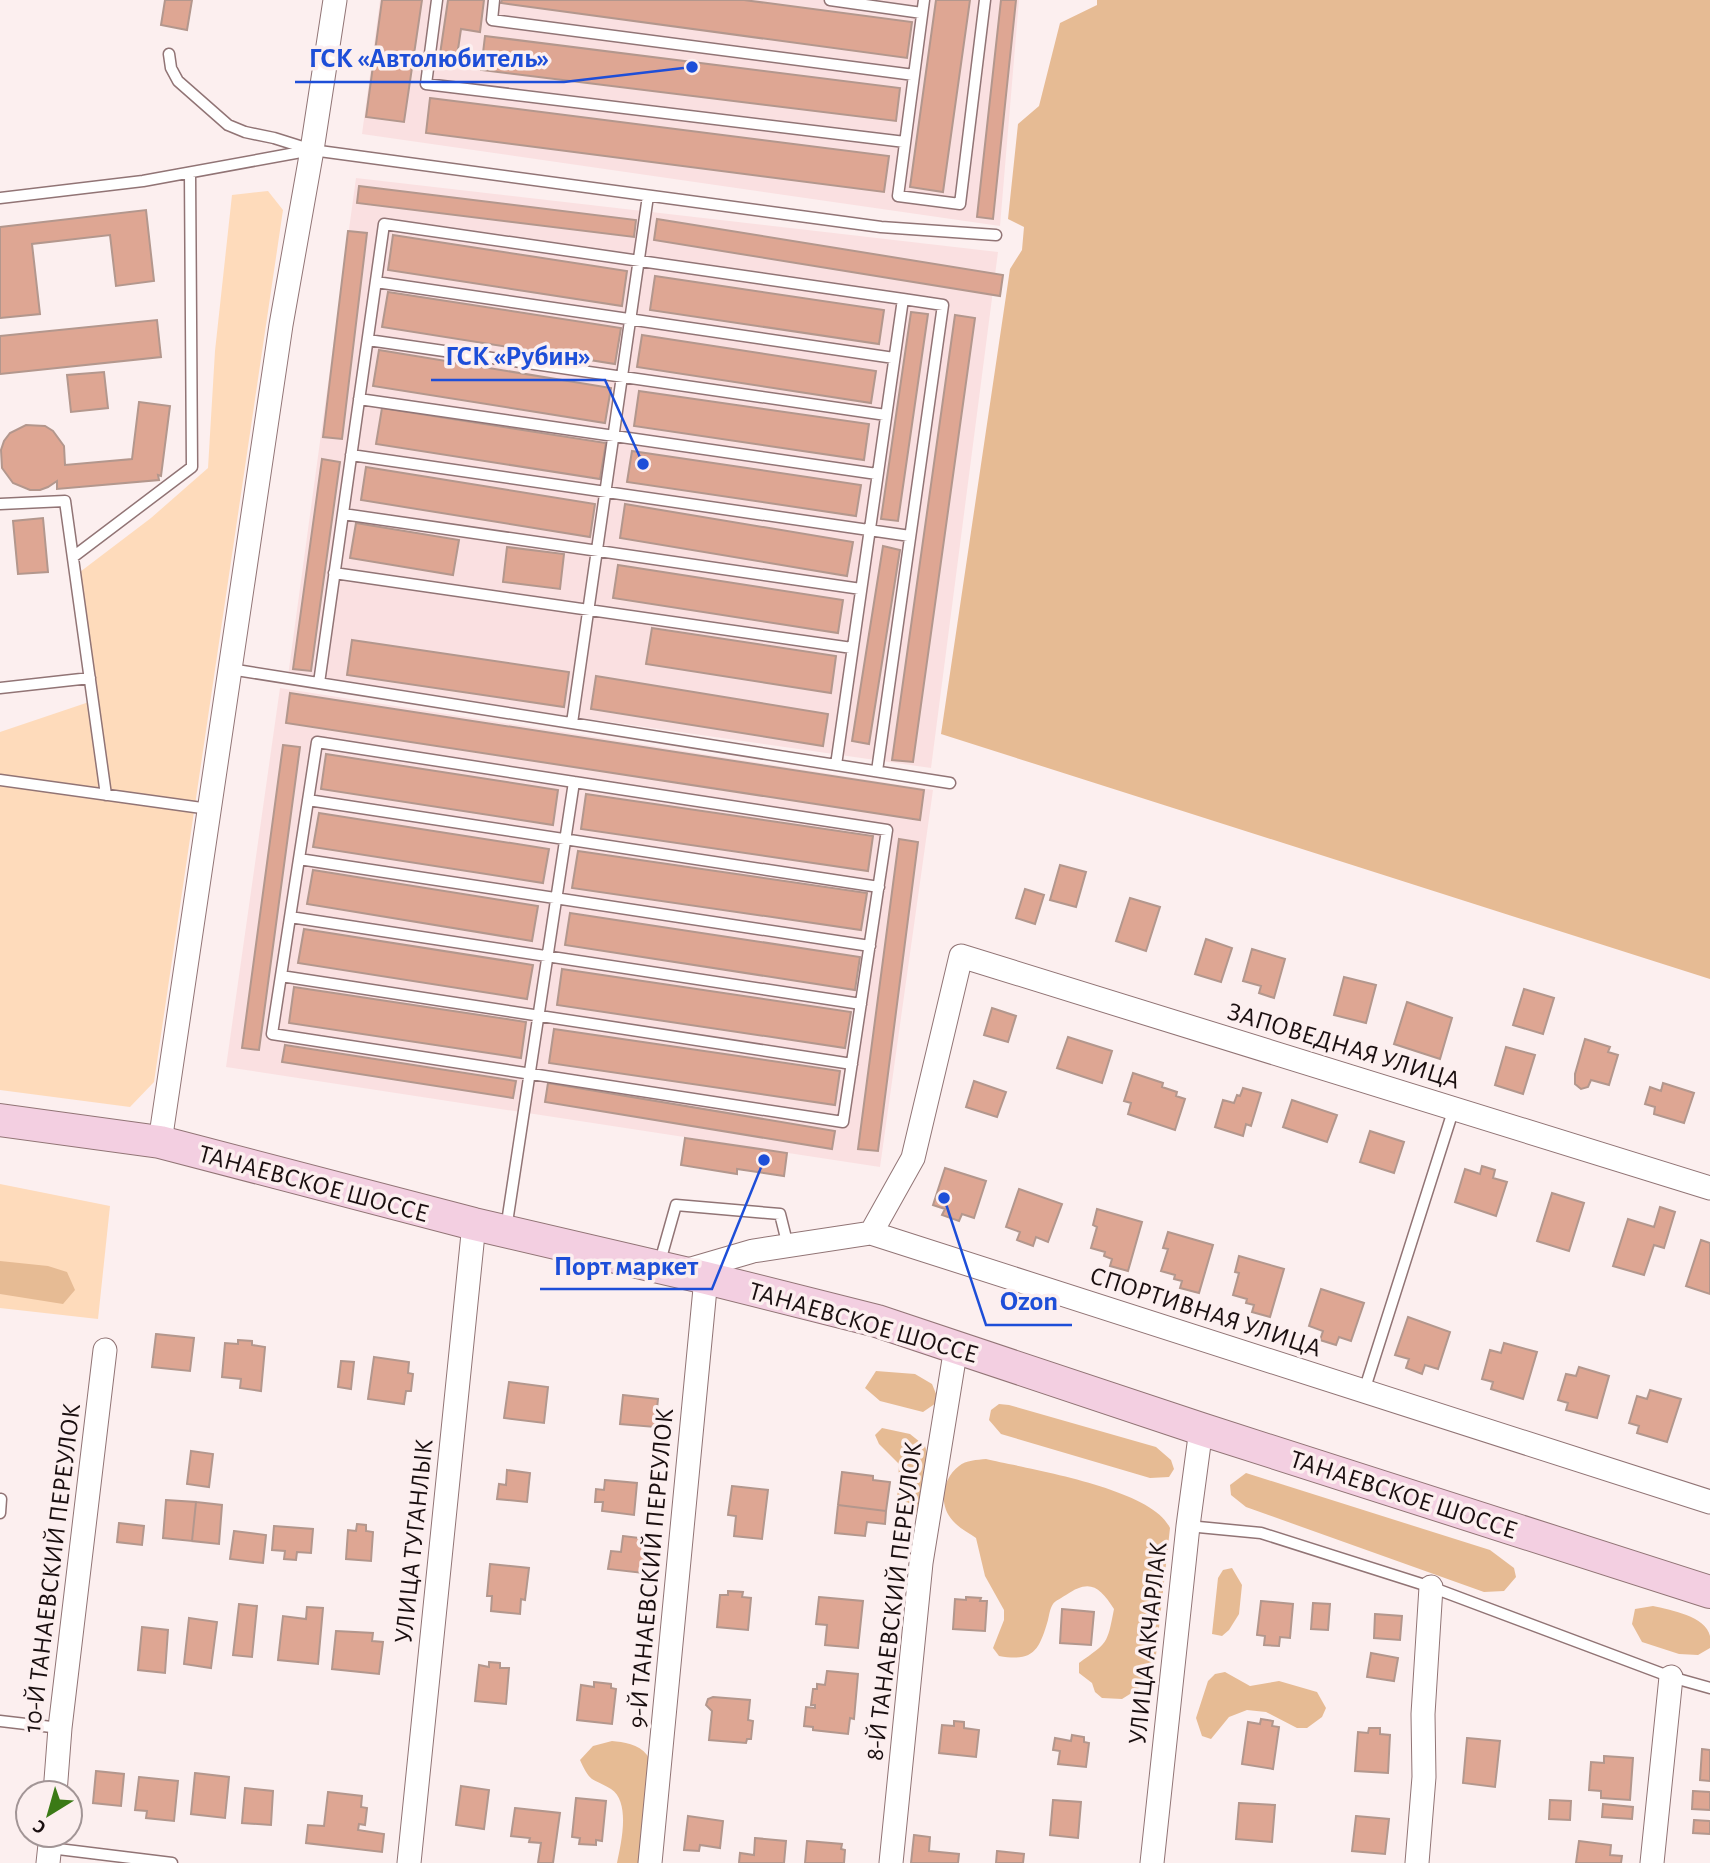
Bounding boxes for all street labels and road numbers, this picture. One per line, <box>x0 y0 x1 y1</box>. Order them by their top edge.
street label: ЗАПОВЕДНАЯ УЛИЦА <box>1224 998 1463 1094</box>
street label: ТАНАЕВСКОЕ ШОССЕ <box>196 1141 432 1227</box>
street label: СПОРТИВНАЯ УЛИЦА <box>1087 1262 1325 1362</box>
street label: ТАНАЕВСКОЕ ШОССЕ <box>746 1278 981 1368</box>
street label: 10-Й ТАНАЕВСКИЙ ПЕРЕУЛОК <box>19 1402 85 1734</box>
street label: 9-Й ТАНАЕВСКИЙ ПЕРЕУЛОК <box>624 1407 678 1729</box>
street label: УЛИЦА ТУГАНЛЫК <box>390 1438 438 1644</box>
street label: 8-Й ТАНАЕВСКИЙ ПЕРЕУЛОК <box>862 1440 926 1762</box>
street label: ТАНАЕВСКОЕ ШОССЕ <box>1287 1446 1520 1544</box>
street label: УЛИЦА АКЧАРЛАК <box>1124 1540 1172 1746</box>

